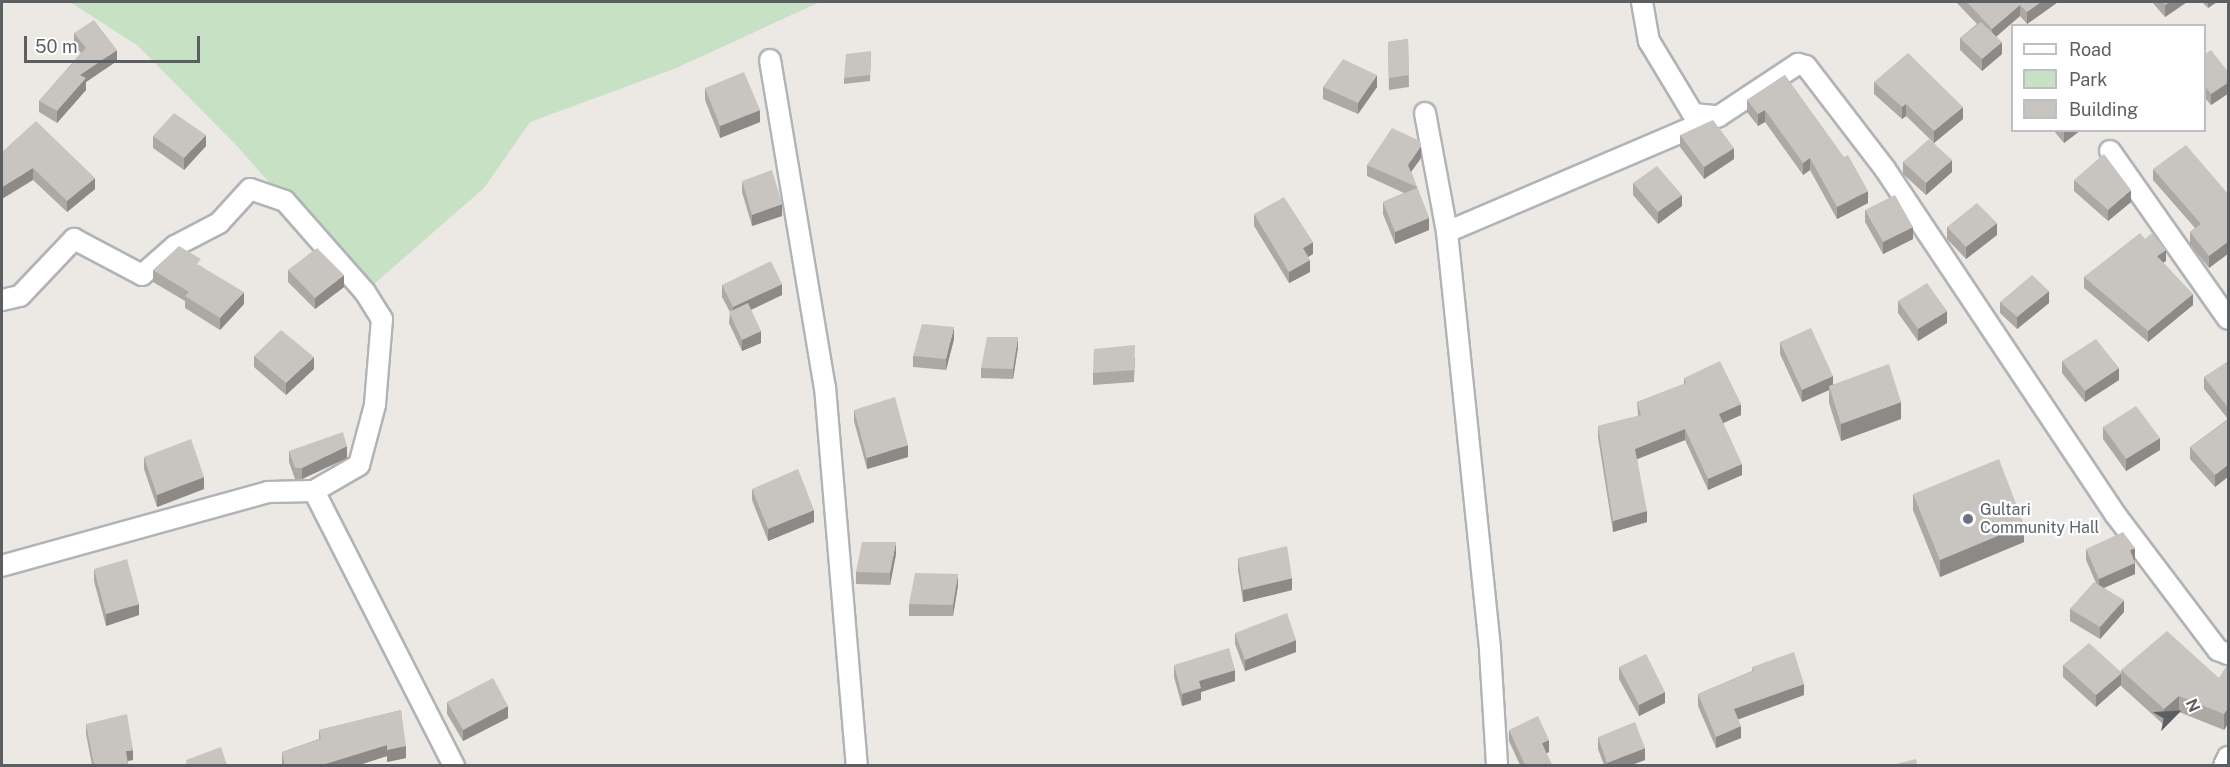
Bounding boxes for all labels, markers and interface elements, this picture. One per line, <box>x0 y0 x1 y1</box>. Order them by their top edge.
scale bar <box>27 24 202 62</box>
legend <box>2011 24 2206 132</box>
text: 50 m <box>35 36 78 57</box>
text: Road <box>2069 39 2112 60</box>
text: Park <box>2069 69 2107 90</box>
text: Building <box>2069 99 2138 120</box>
place label: Gultari Community Hall <box>1980 500 2099 538</box>
marker: Gultari Community Hall <box>1961 512 1975 526</box>
north arrow <box>2146 683 2206 743</box>
text: N <box>2182 696 2204 715</box>

